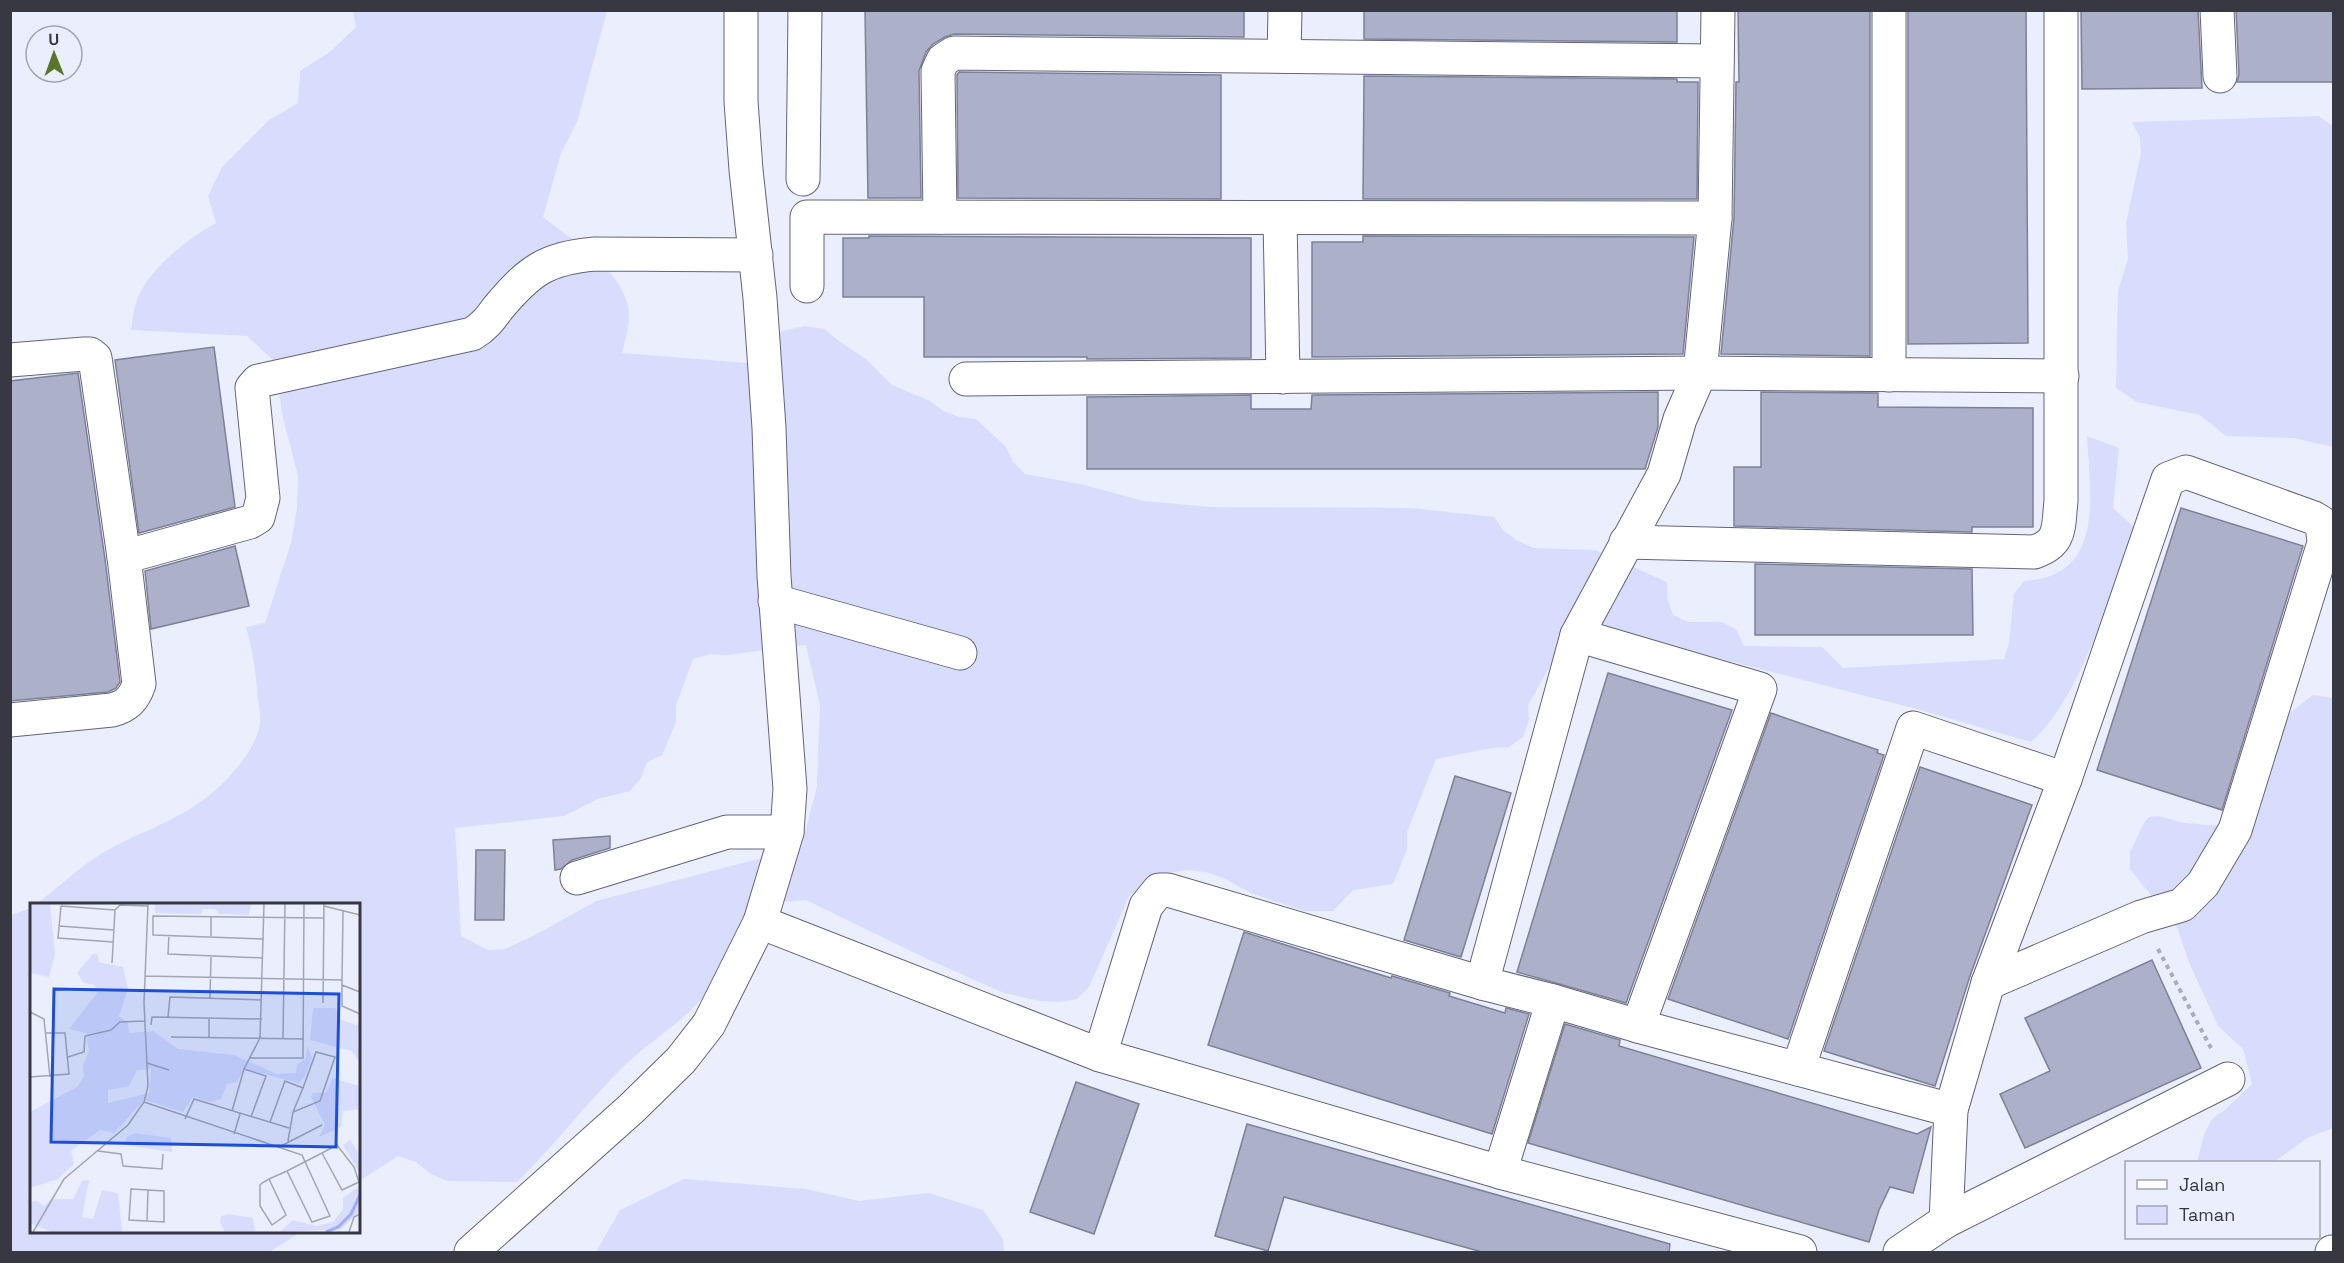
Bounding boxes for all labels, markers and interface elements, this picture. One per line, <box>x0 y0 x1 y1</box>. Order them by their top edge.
north arrow <box>24 24 84 84</box>
text: U <box>48 29 59 50</box>
inset map <box>30 903 360 1233</box>
legend <box>2125 1161 2320 1239</box>
text: Jalan <box>2179 1173 2225 1196</box>
text: Taman <box>2179 1203 2235 1226</box>

